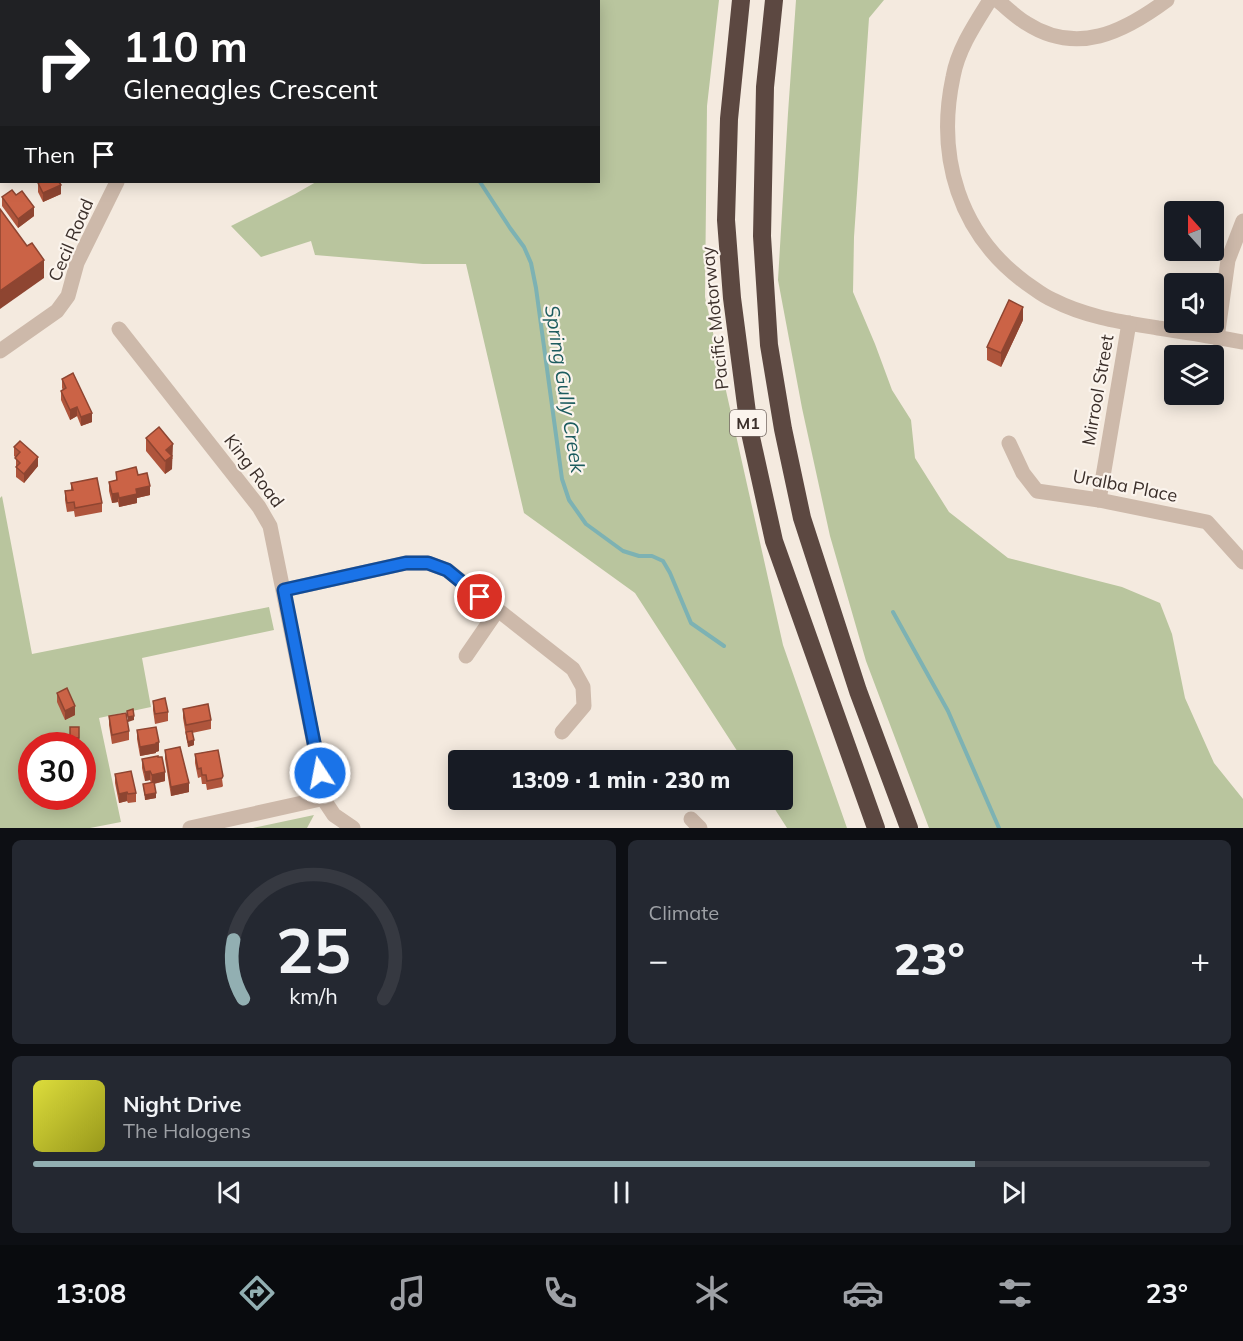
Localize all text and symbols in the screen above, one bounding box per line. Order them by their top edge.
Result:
text: 110 m [123,20,248,73]
icon: right [24,24,102,102]
text: Gleneagles Crescent [123,72,378,106]
icon: arrive [87,138,120,171]
text: Then [24,141,75,169]
street label: Cecil Road [43,195,98,285]
north arrow [1164,201,1224,261]
map controls [1164,201,1224,405]
street label: Pacific Motorway [695,245,733,391]
button: sound [1164,273,1224,333]
water label: Spring Gully Creek [540,303,591,475]
street label: Mirrool Street [1076,333,1119,447]
button: layers [1164,345,1224,405]
road number: M1 [730,410,766,436]
street label: King Road [219,429,289,512]
street label: Uralba Place [1071,464,1179,507]
pin [454,571,505,622]
icon: arrive [463,580,496,613]
speed limit sign: 30 [18,732,96,810]
position arrow [288,741,352,805]
text: 13:09 · 1 min · 230 m [511,766,730,794]
text: Climate [649,900,719,925]
text: 25 [276,910,351,989]
text: 23° [894,930,965,986]
text: − [649,939,668,980]
text: + [1190,939,1210,980]
text: km/h [289,982,338,1009]
text: Night Drive [123,1090,242,1118]
text: The Halogens [123,1118,251,1143]
icon: previous [213,1176,246,1209]
icon: pause [605,1176,638,1209]
icon: next [997,1176,1030,1209]
icon: directions [236,1272,278,1314]
icon: music [387,1272,429,1314]
icon: phone [539,1272,581,1314]
icon: climate [691,1272,733,1314]
icon: car [842,1272,884,1314]
icon: filters [994,1272,1036,1314]
text: 13:08 [55,1276,126,1310]
text: 23° [1145,1276,1188,1310]

